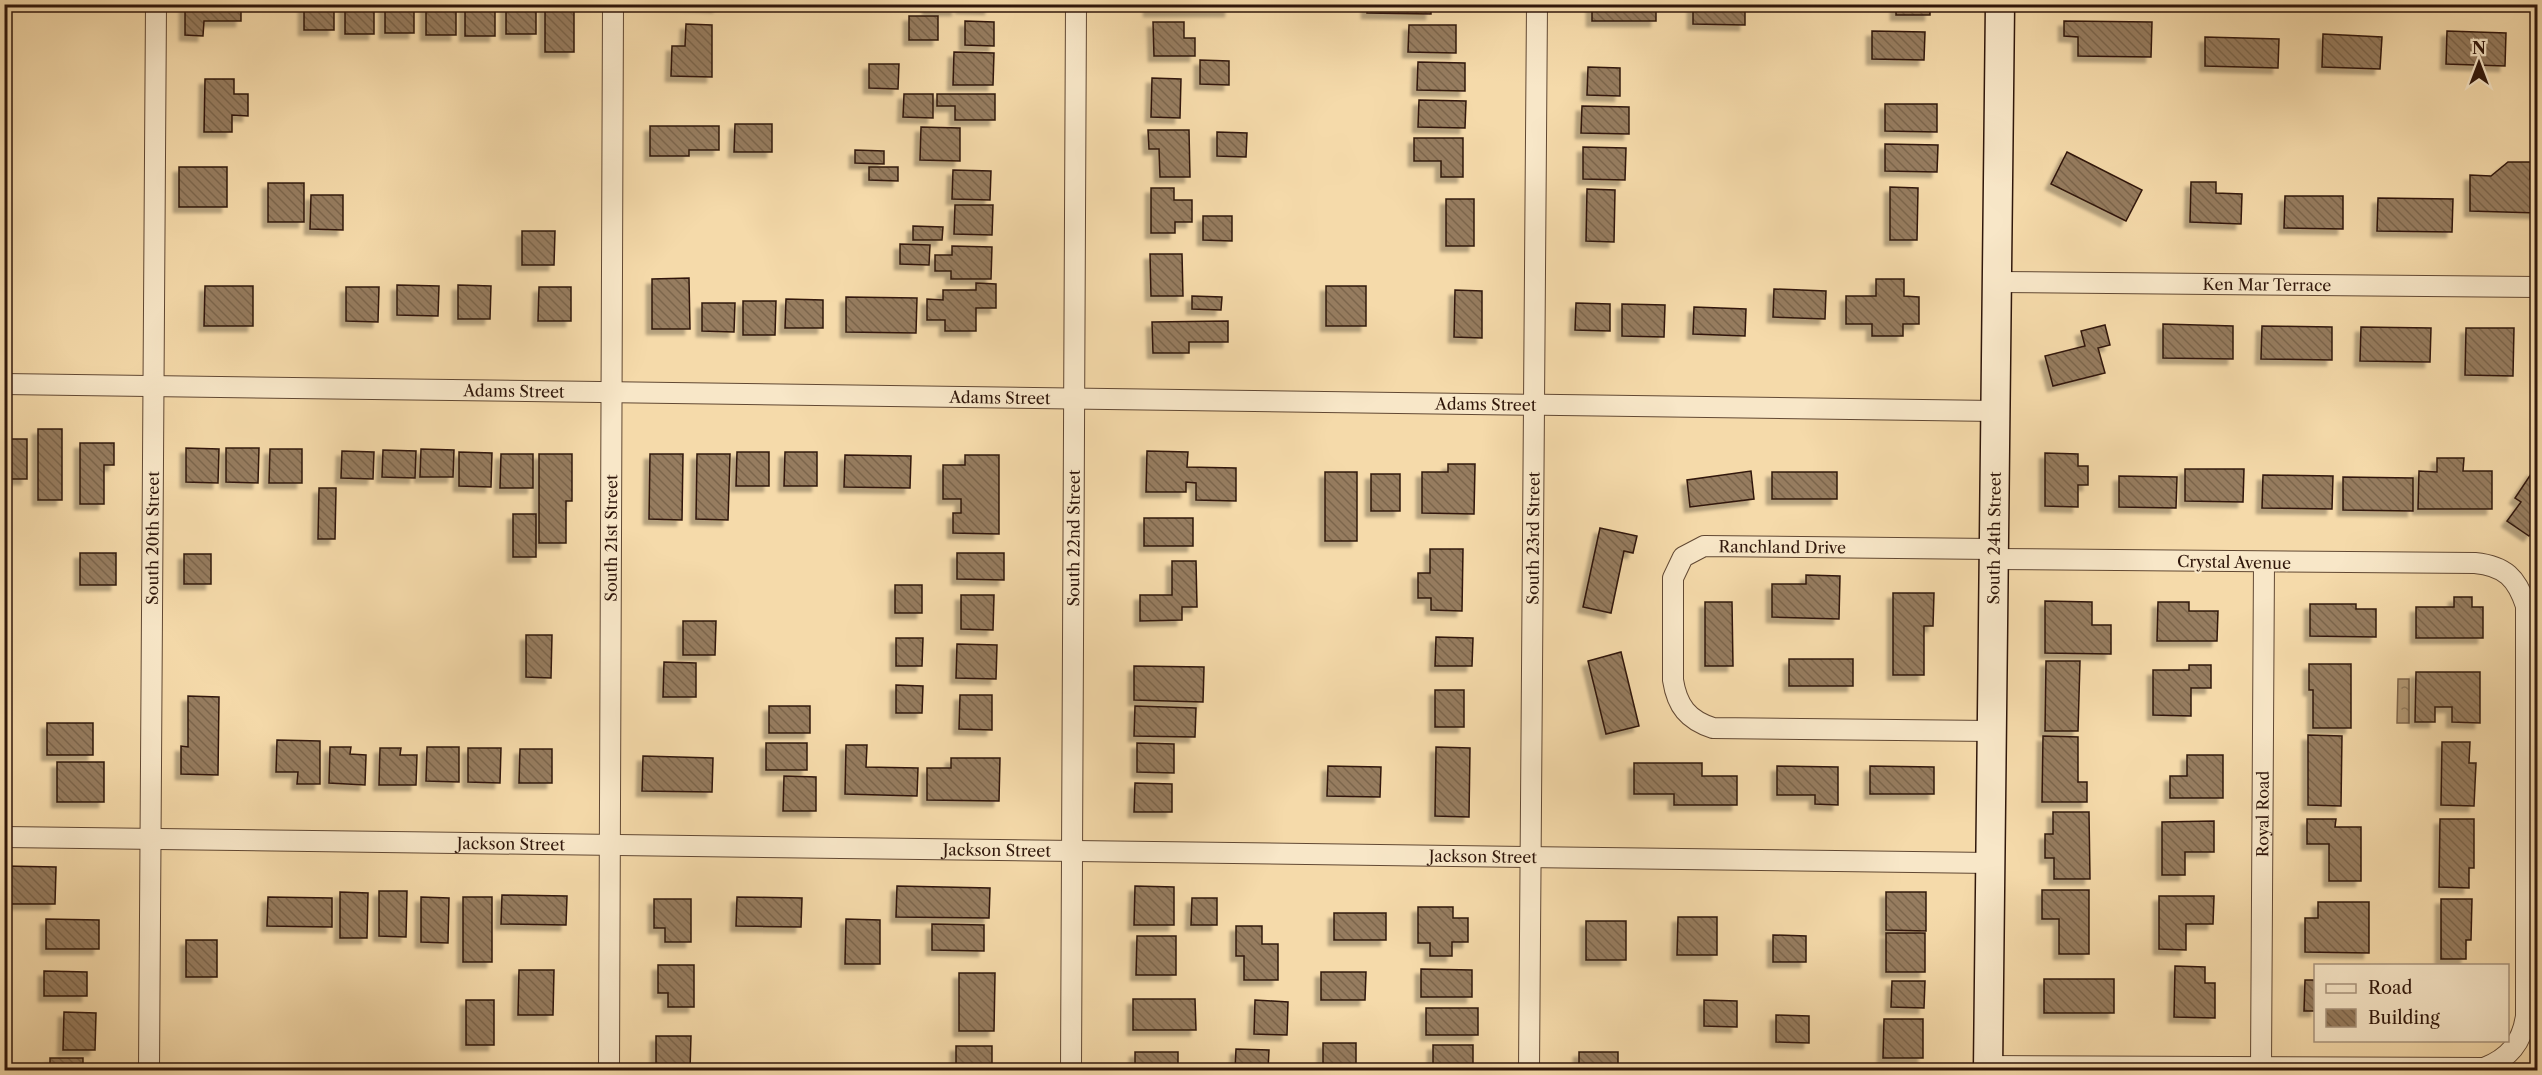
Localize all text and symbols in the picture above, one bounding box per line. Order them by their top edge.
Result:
north arrow [2449,33,2509,93]
text: N [2472,38,2486,58]
street label: Ken Mar Terrace [2203,274,2332,295]
street label: Adams Street [462,380,565,402]
street label: Adams Street [948,387,1051,408]
street label: Adams Street [1434,393,1537,415]
street label: South 22nd Street [1063,469,1084,607]
street label: South 20th Street [142,471,163,605]
street label: South 23rd Street [1522,471,1543,605]
street label: South 24th Street [1983,471,2005,605]
street label: South 21st Street [601,474,621,602]
street label: Ranchland Drive [1719,536,1846,557]
street label: Crystal Avenue [2177,551,2291,573]
street label: Royal Road [2252,770,2273,857]
street label: Jackson Street [454,833,565,854]
street label: Jackson Street [940,839,1051,861]
street label: Jackson Street [1426,846,1537,867]
legend [2314,964,2509,1042]
text: Road [2368,977,2413,999]
text: Building [2368,1007,2440,1029]

